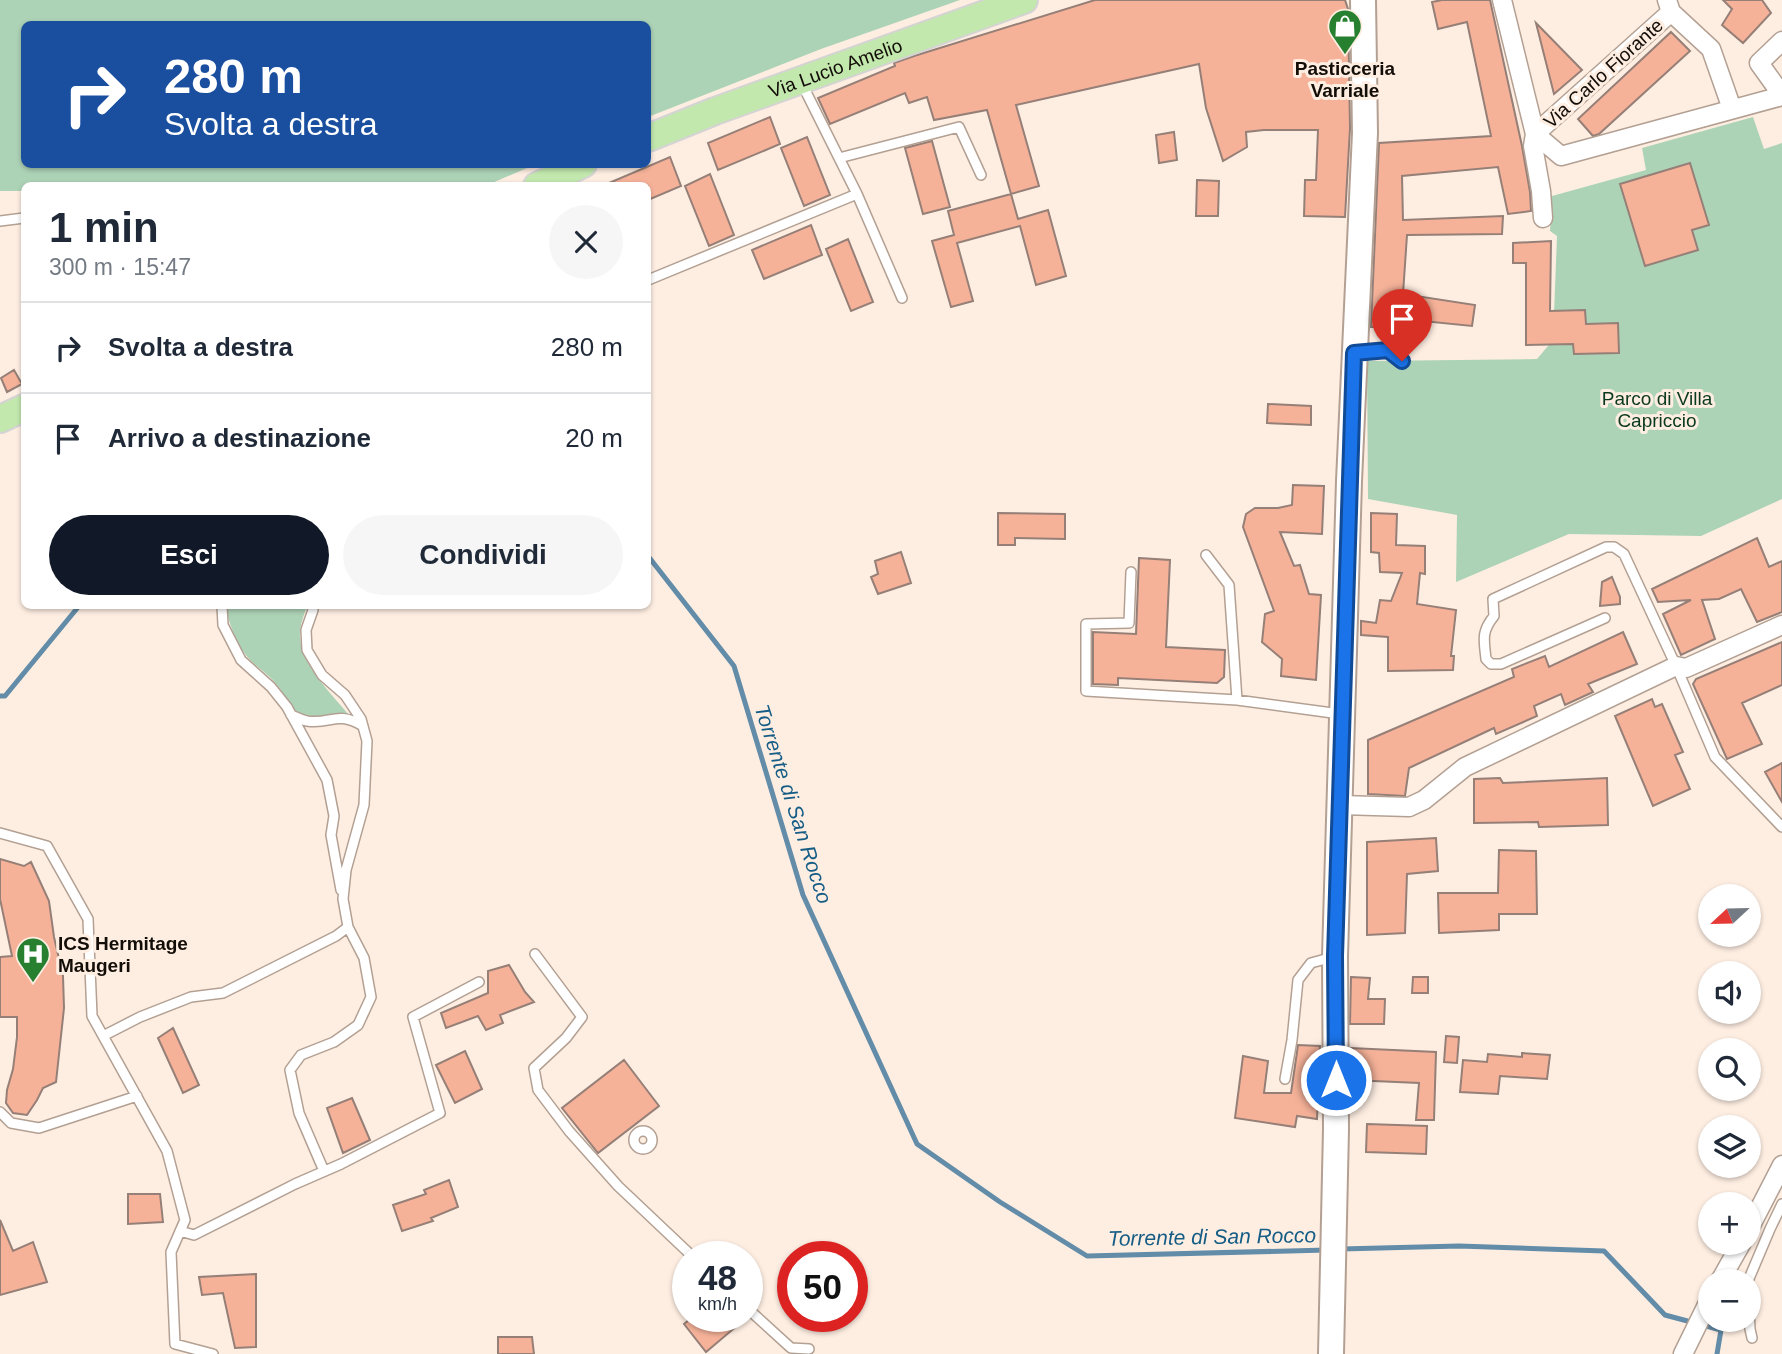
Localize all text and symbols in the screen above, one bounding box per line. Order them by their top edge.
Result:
shop icon: Pasticceria Varriale [1326,7,1364,56]
street label: Via Carlo Fiorante [1540,14,1667,132]
street label: Via Lucio Amelio [766,35,905,102]
icon: right [49,49,140,140]
text: 280 m [164,49,303,103]
place label: Pasticceria Varriale [1295,58,1396,101]
text: Svolta a destra [164,106,377,142]
text: 1 min [49,204,159,251]
button: close [549,205,623,279]
text: 300 m · 15:47 [49,254,191,280]
pin [1372,289,1432,361]
icon: arrive [1383,300,1421,338]
icon: right [49,329,87,367]
text: Svolta a destra [108,332,293,362]
text: 280 m [551,332,623,362]
park label: Parco di Villa Capriccio [1602,388,1713,431]
icon: arrive [49,420,87,458]
text: Arrivo a destinazione [108,423,371,453]
text: 20 m [565,423,623,453]
button: Esci [49,515,329,595]
button: Condividi [343,515,623,595]
water label: Torrente di San Rocco [750,701,837,907]
north arrow [1698,884,1760,947]
map controls [1698,884,1761,1332]
place label: ICS Hermitage Maugeri [58,933,188,976]
hospital icon: ICS Hermitage Maugeri [14,935,52,984]
button: sound [1698,961,1761,1024]
button: search [1698,1038,1761,1101]
position arrow [1299,1043,1373,1117]
button: layers [1698,1115,1761,1178]
button: + [1698,1192,1761,1255]
water label: Torrente di San Rocco [1108,1223,1317,1250]
speed limit sign: 50 [777,1241,868,1332]
text: 48 [698,1258,737,1297]
button: − [1698,1269,1761,1332]
text: km/h [698,1294,737,1314]

